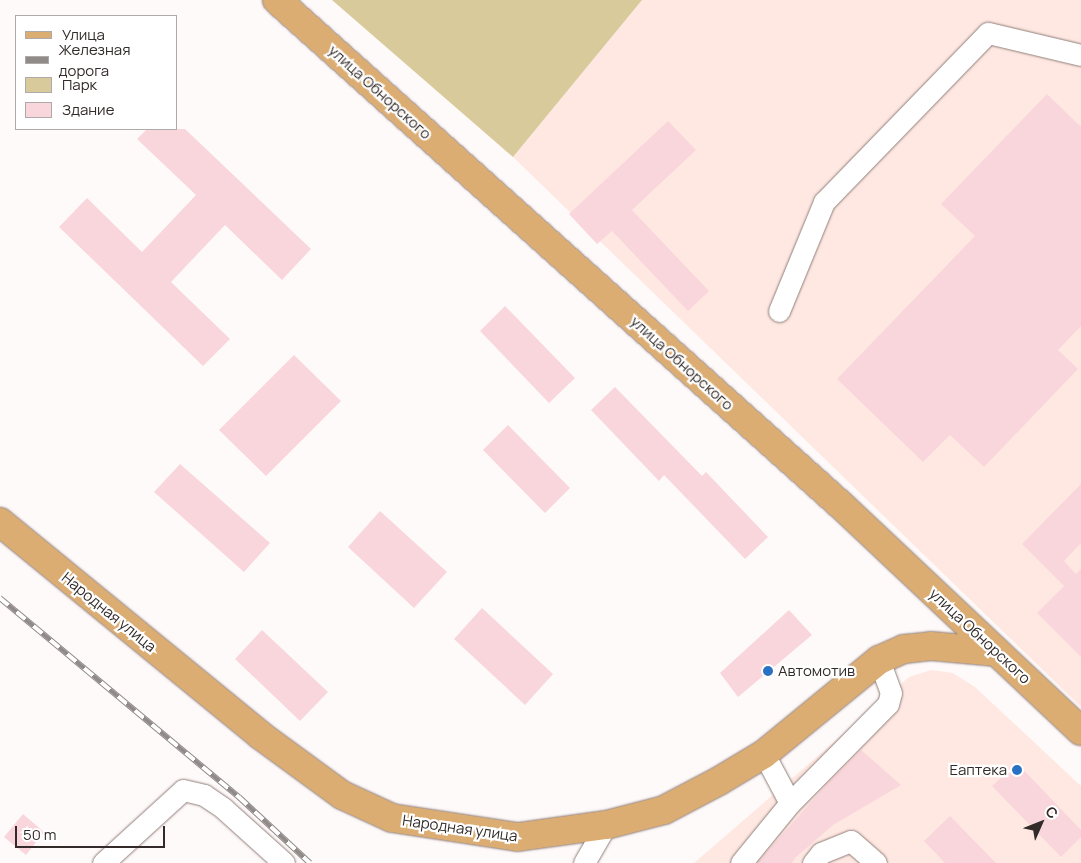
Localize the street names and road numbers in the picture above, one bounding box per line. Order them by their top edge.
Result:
street label: улица Обнорского [325,41,435,143]
street label: улица Обнорского [627,312,737,414]
street label: Народная улица [58,568,160,656]
street label: улица Обнорского [926,584,1034,688]
street label: Народная улица [401,811,519,845]

